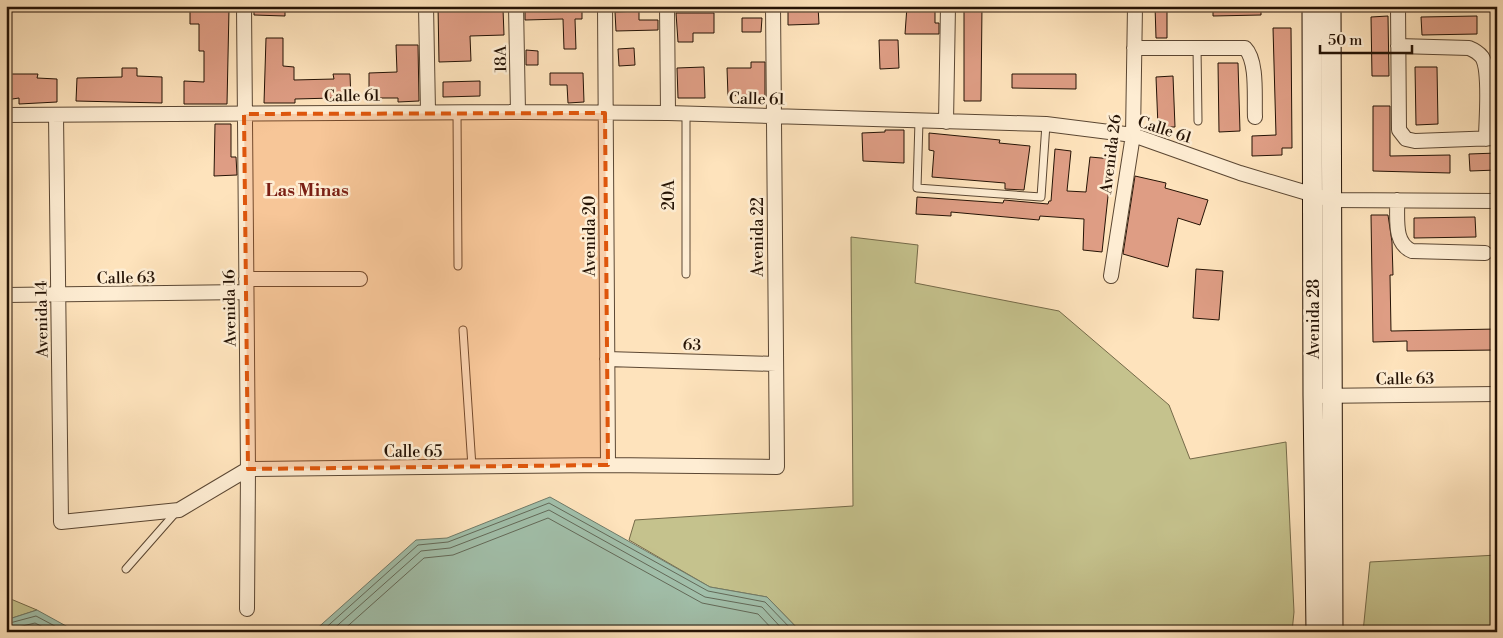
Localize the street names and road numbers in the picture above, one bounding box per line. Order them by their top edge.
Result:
street label: 18A [491,44,511,73]
street label: Calle 61 [324,86,380,106]
street label: Calle 61 [729,89,785,109]
street label: Calle 61 [1135,112,1195,148]
street label: Avenida 26 [1096,113,1126,196]
street label: 20A [659,179,679,210]
street label: Avenida 20 [580,195,600,278]
street label: Avenida 22 [748,197,768,278]
street label: Calle 63 [97,267,156,289]
street label: Avenida 16 [219,269,241,348]
street label: Avenida 28 [1304,279,1324,360]
street label: Avenida 14 [31,280,53,359]
street label: 63 [682,335,702,355]
street label: Calle 63 [1376,368,1435,390]
street label: Calle 65 [384,442,442,462]

